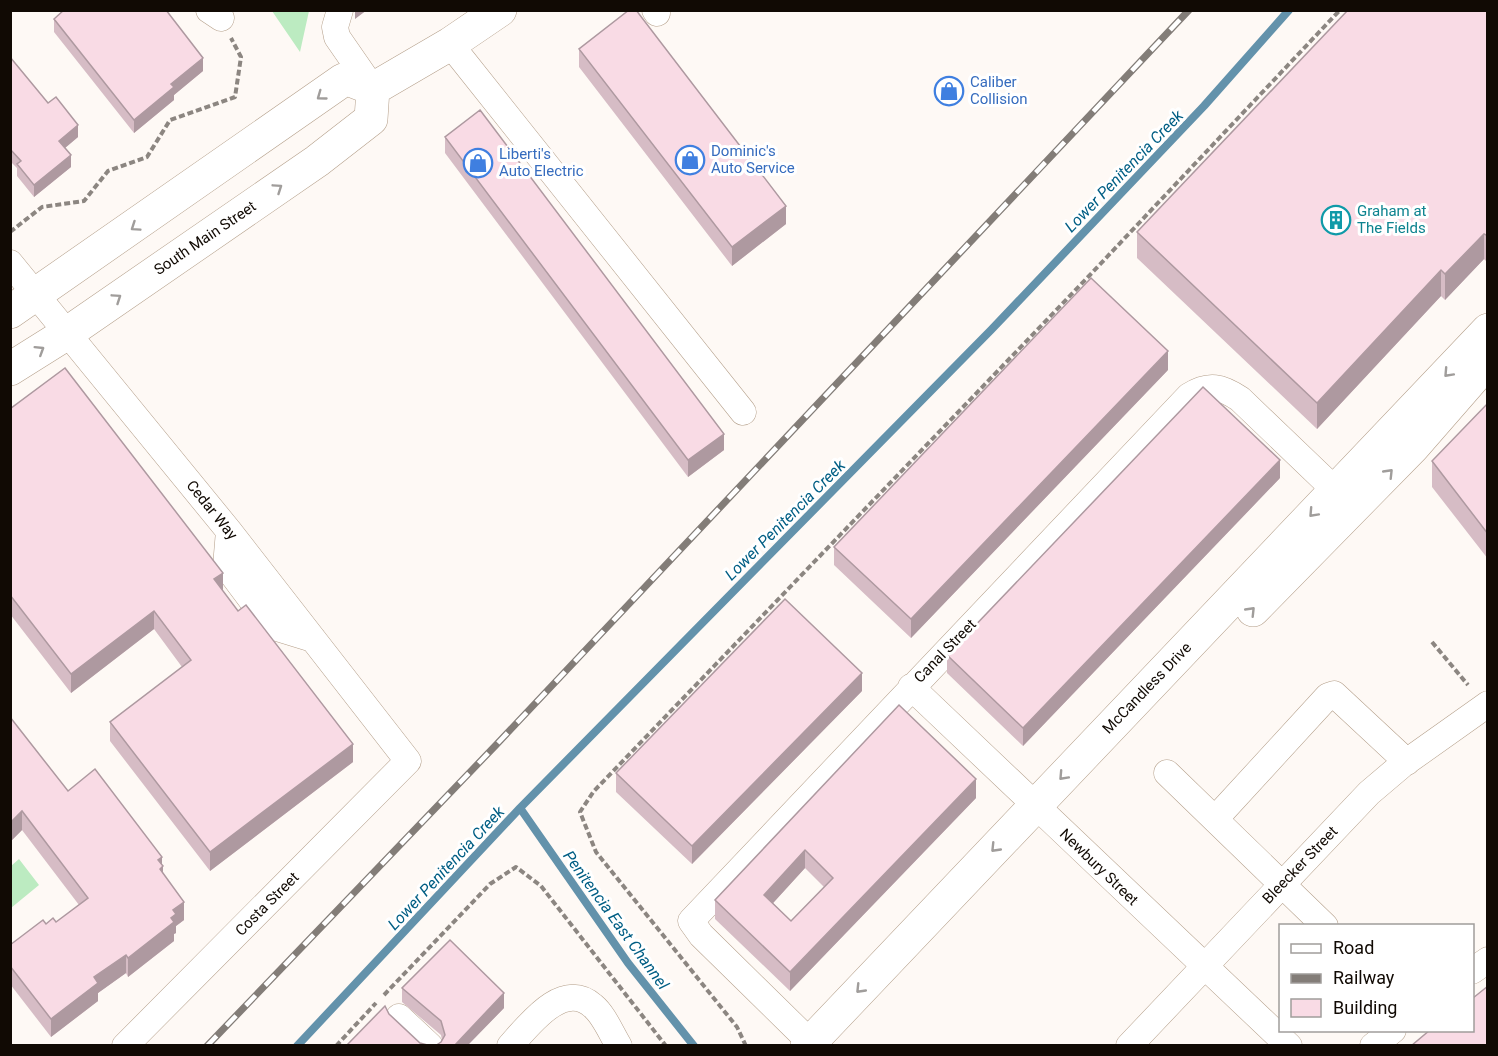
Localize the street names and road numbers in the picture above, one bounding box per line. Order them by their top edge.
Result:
street label: South Main Street [151,197,259,279]
street label: Cedar Way [183,477,241,543]
street label: Canal Street [910,615,980,686]
street label: McCandless Drive [1099,639,1195,737]
street label: Bleecker Street [1259,823,1341,907]
street label: Newbury Street [1056,825,1142,909]
street label: Costa Street [231,868,303,940]

